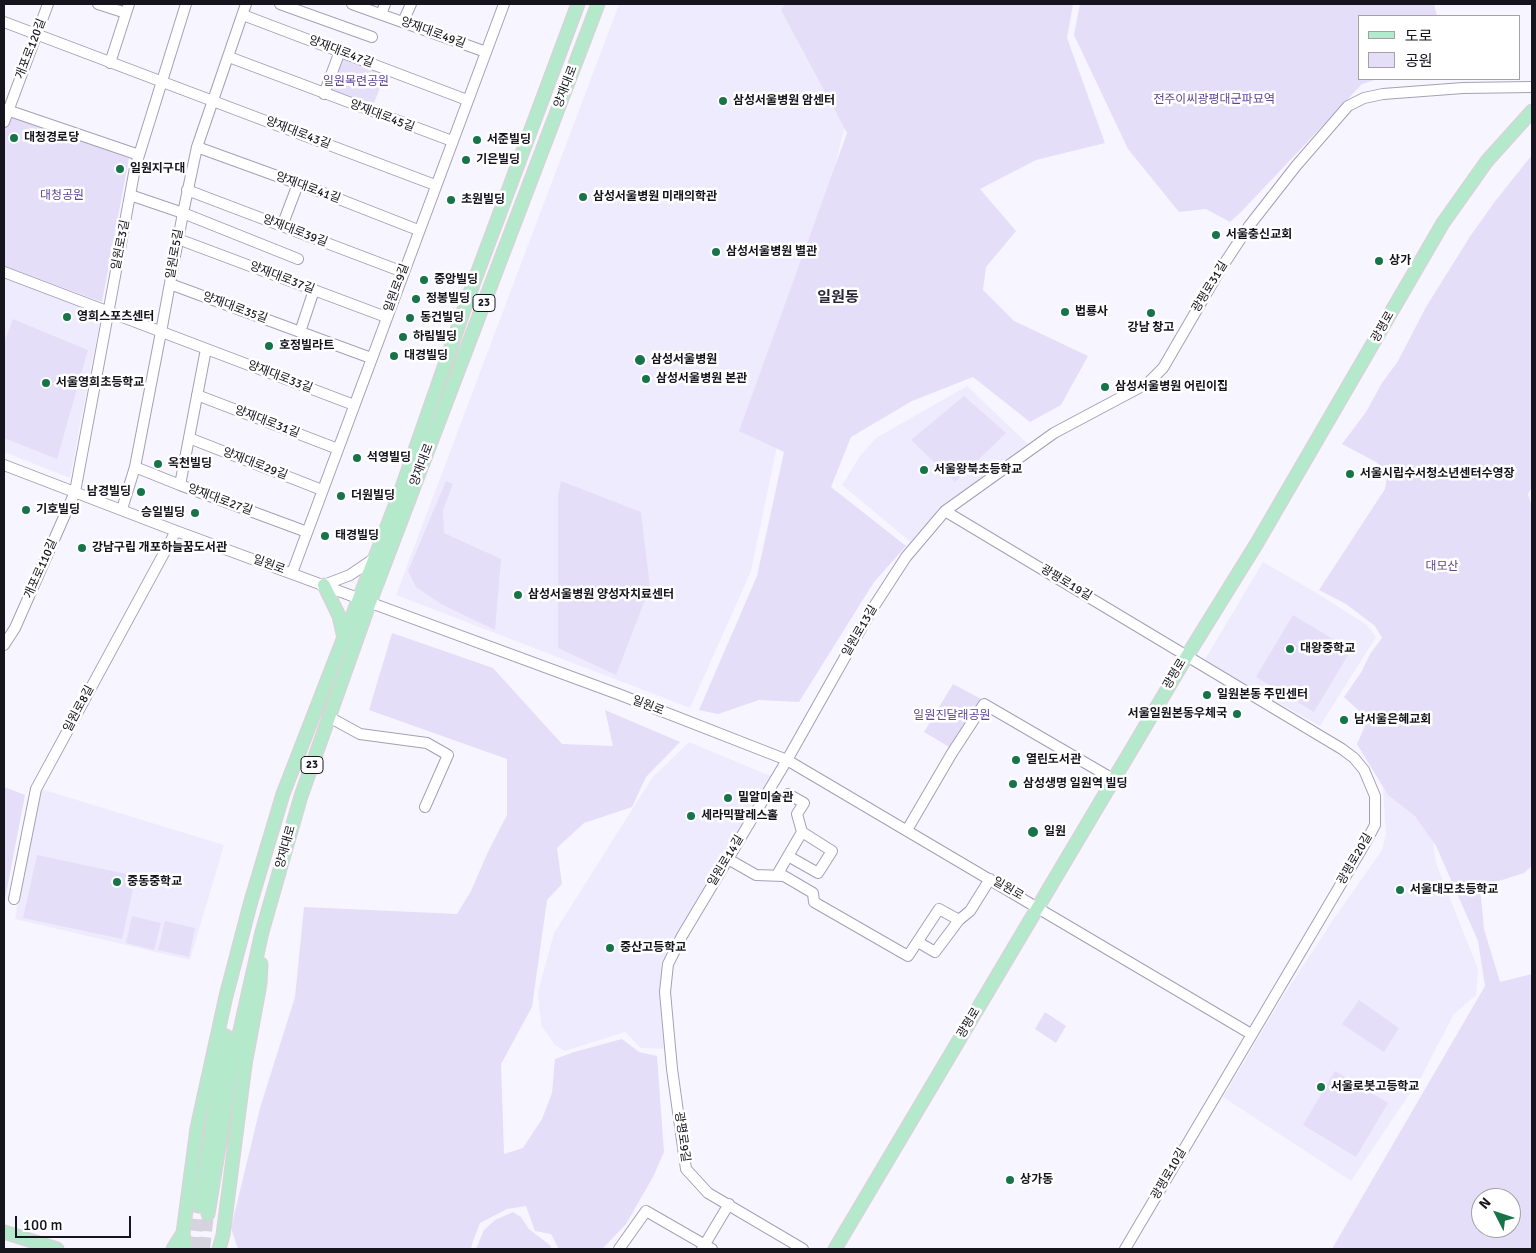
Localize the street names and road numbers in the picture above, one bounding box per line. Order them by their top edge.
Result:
street label: 양재대로49길 [399,15,467,51]
street label: 개포로120길 [13,17,49,81]
street label: 양재대로47길 [307,33,375,71]
street label: 양재대로 [551,64,581,110]
street label: 양재대로45길 [348,97,416,135]
street label: 양재대로43길 [264,114,332,152]
street label: 양재대로41길 [274,170,342,206]
street label: 양재대로39길 [261,212,329,250]
street label: 일원로3길 [109,219,133,271]
street label: 일원로5길 [164,228,186,280]
street label: 양재대로37길 [248,259,316,297]
street label: 광평로31길 [1189,259,1231,315]
street label: 일원로9길 [382,262,412,314]
street label: 양재대로35길 [201,290,269,326]
road number: 23 [473,294,495,312]
street label: 광평로 [1368,309,1398,345]
street label: 양재대로33길 [246,358,314,396]
street label: 양재대로31길 [233,403,301,441]
street label: 양재대로 [407,442,437,488]
street label: 양재대로29길 [221,445,289,483]
street label: 양재대로27길 [186,482,254,518]
street label: 개포로110길 [21,537,61,601]
street label: 일원로 [251,553,287,577]
street label: 광평로19길 [1038,562,1094,604]
street label: 일원로13길 [839,603,881,659]
street label: 광평로 [1160,656,1190,692]
street label: 일원로8길 [61,683,97,735]
street label: 일원로 [630,693,666,719]
road number: 23 [301,756,323,774]
street label: 양재대로 [273,824,299,870]
street label: 광평로20길 [1334,831,1376,887]
street label: 일원로14길 [705,833,747,889]
street label: 일원로 [990,874,1026,904]
street label: 광평로 [954,1005,984,1041]
street label: 광평로9길 [671,1111,693,1163]
street label: 광평로10길 [1148,1146,1190,1202]

